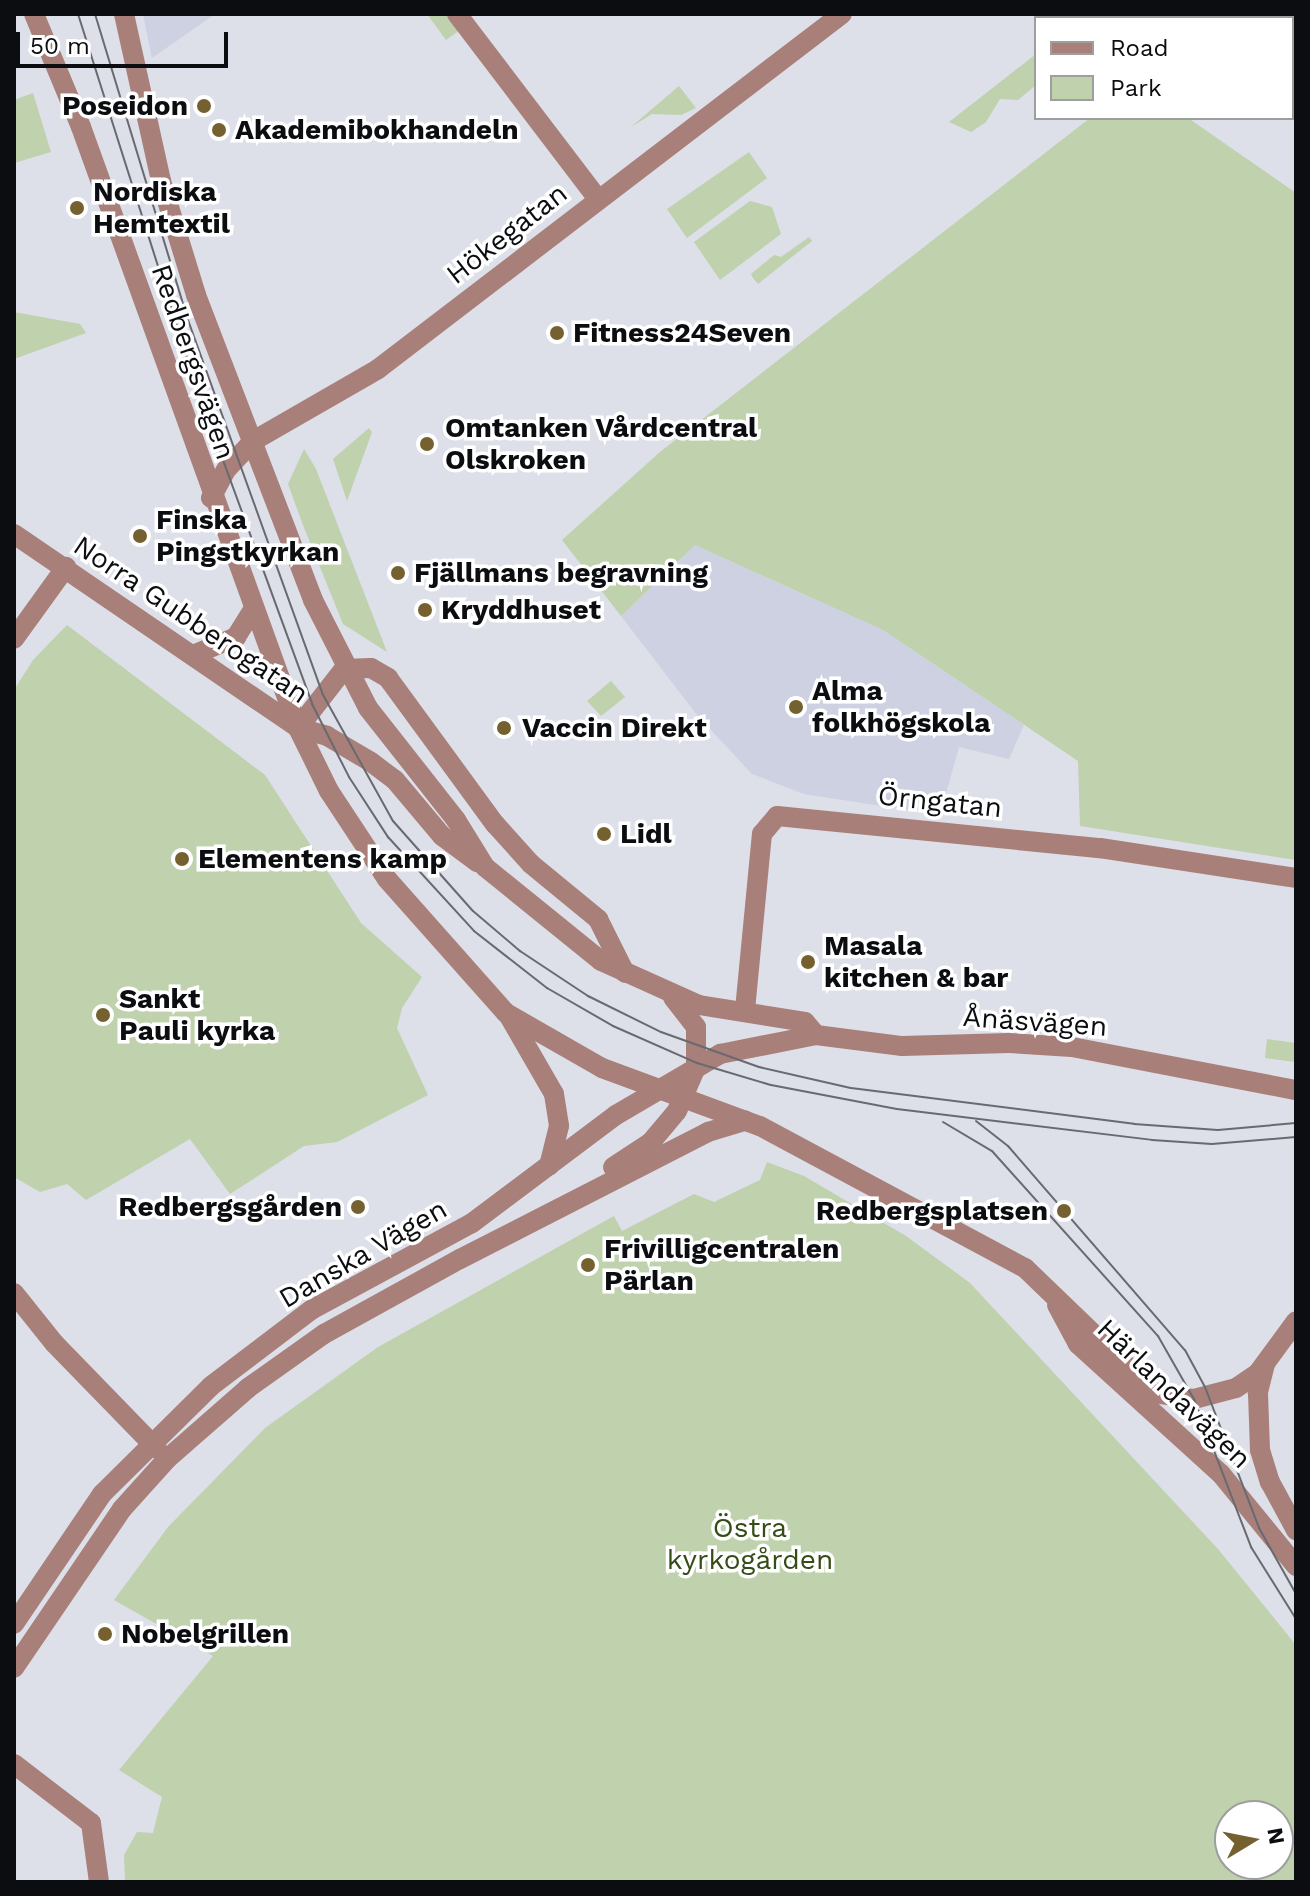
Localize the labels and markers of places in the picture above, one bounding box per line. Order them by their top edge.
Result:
place label: Poseidon [62,89,188,123]
marker: Poseidon [195,97,213,115]
place label: Akademibokhandeln [235,113,519,147]
marker: Akademibokhandeln [210,121,228,139]
place label: Nordiska Hemtextil [93,175,230,241]
marker: Nordiska Hemtextil [68,199,86,217]
place label: Fitness24Seven [573,316,791,350]
marker: Fitness24Seven [548,324,566,342]
place label: Omtanken Vårdcentral Olskroken [445,411,758,477]
marker: Omtanken Vårdcentral Olskroken [416,433,438,455]
place label: Finska Pingstkyrkan [156,503,339,569]
marker: Finska Pingstkyrkan [131,527,149,545]
place label: Fjällmans begravning [414,556,708,590]
marker: Fjällmans begravning [389,564,407,582]
place label: Kryddhuset [441,593,601,627]
marker: Kryddhuset [416,601,434,619]
place label: Alma folkhögskola [812,674,990,740]
marker: Alma folkhögskola [787,698,805,716]
place label: Vaccin Direkt [522,711,707,745]
marker: Vaccin Direkt [493,717,515,739]
place label: Lidl [620,817,672,851]
marker: Lidl [595,825,613,843]
place label: Elementens kamp [198,842,447,876]
marker: Elementens kamp [173,850,191,868]
place label: Masala kitchen & bar [824,929,1008,995]
marker: Masala kitchen & bar [799,953,817,971]
place label: Sankt Pauli kyrka [119,982,275,1048]
marker: Sankt Pauli kyrka [94,1006,112,1024]
place label: Redbergsgården [118,1190,342,1224]
place label: Redbergsplatsen [816,1194,1048,1228]
marker: Redbergsgården [349,1198,367,1216]
marker: Redbergsplatsen [1055,1202,1073,1220]
place label: Frivilligcentralen Pärlan [604,1232,839,1298]
marker: Frivilligcentralen Pärlan [579,1256,597,1274]
place label: Nobelgrillen [121,1617,289,1651]
marker: Nobelgrillen [96,1625,114,1643]

